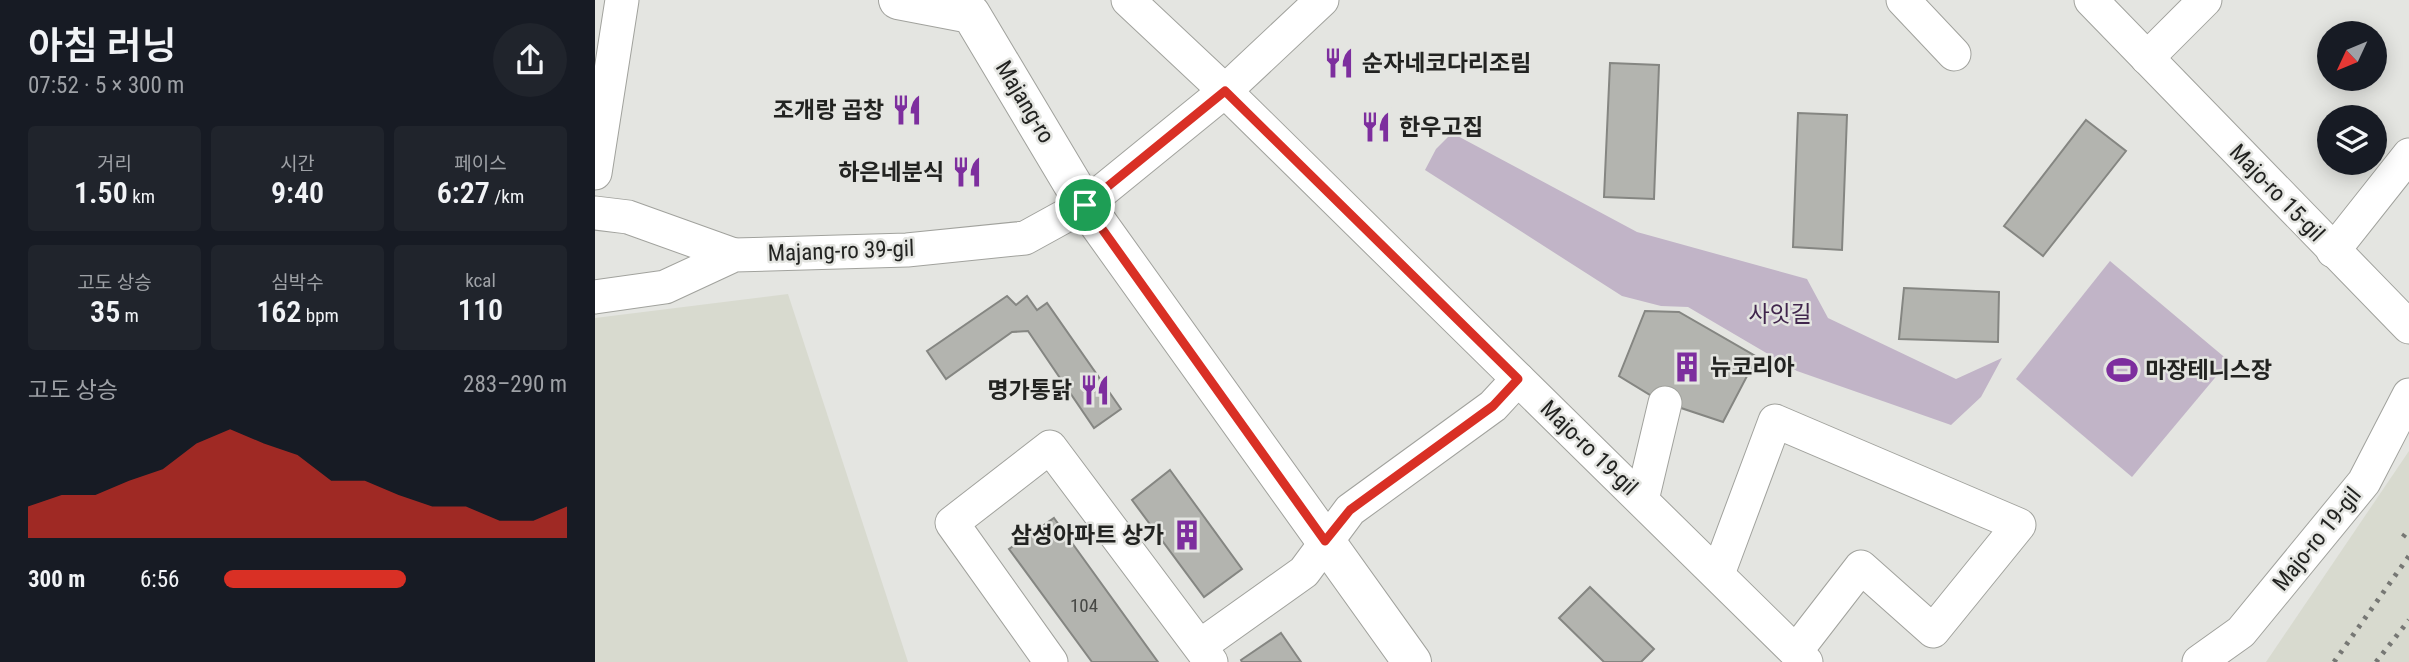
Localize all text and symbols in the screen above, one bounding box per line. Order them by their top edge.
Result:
north arrow [2317,21,2387,91]
map controls [2317,21,2387,175]
button: share [493,23,567,97]
text: 아침 러닝 [28,24,177,68]
restaurant icon: 순자네코다리조림 [1322,46,1356,80]
place label: 순자네코다리조림 [1362,50,1531,77]
street label: Majang-ro [990,56,1060,148]
text: 07:52 · 5 × 300 m [28,72,184,99]
restaurant icon: 조개랑 곱창 [890,93,924,127]
place label: 조개랑 곱창 [773,97,884,124]
button: layers [2317,105,2387,175]
restaurant icon: 한우고집 [1359,110,1393,144]
place label: 한우고집 [1399,114,1484,141]
street label: Majo-ro 15-gil [2224,139,2330,247]
text: 거리 [97,152,132,175]
text: 시간 [280,152,315,175]
text: 페이스 [454,152,507,175]
restaurant icon: 하은네분식 [950,155,984,189]
place label: 하은네분식 [838,159,944,186]
text: 1.50 [74,175,128,210]
text: 9:40 [271,175,324,210]
text: 6:27 [437,175,490,210]
pin [1055,175,1115,235]
text: km [128,185,155,208]
text: /km [490,185,524,208]
icon: arrive [1066,186,1104,224]
street label: Majang-ro 39-gil [767,235,915,267]
text: kcal [465,269,496,292]
text: 고도 상승 [77,271,152,294]
text: 심박수 [271,271,324,294]
text: 110 [458,292,503,327]
text: 35 [90,294,120,329]
text: 162 [256,294,301,329]
park label: 사잇길 [1748,301,1812,328]
text: m [120,304,139,327]
text: bpm [301,304,339,327]
building icon: 뉴코리아 [1670,350,1704,384]
sports icon: 마장테니스장 [2105,353,2139,387]
place label: 뉴코리아 [1710,354,1795,381]
place label: 마장테니스장 [2145,357,2272,384]
text: 283–290 m [463,371,567,398]
restaurant icon: 명가통닭 [1078,373,1112,407]
text: 고도 상승 [28,377,118,404]
place label: 명가통닭 [987,377,1072,404]
street label: Majo-ro 19-gil [1535,395,1643,501]
street label: Majo-ro 19-gil [2267,482,2367,596]
building icon: 삼성아파트 상가 [1170,518,1204,552]
place label: 삼성아파트 상가 [1011,522,1164,549]
text: 300 m [28,566,85,593]
text: 6:56 [140,566,179,593]
house number: 104 [1070,594,1098,617]

